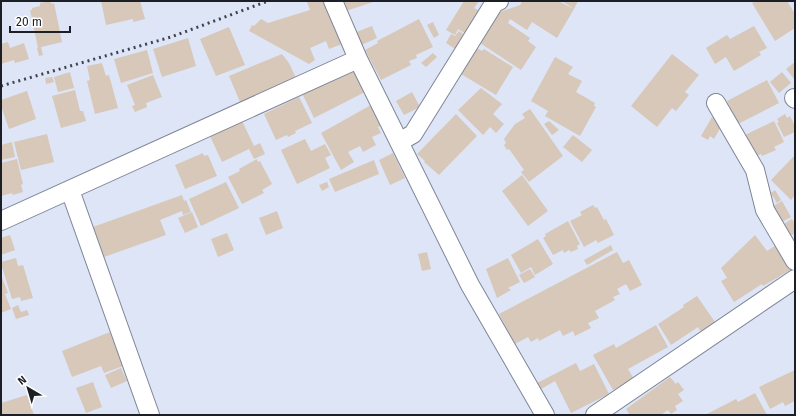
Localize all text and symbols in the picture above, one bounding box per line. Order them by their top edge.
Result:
scale bar [10,8,70,34]
text: 20 m [16,15,42,29]
north arrow [8,368,48,408]
text: N [15,373,29,388]

